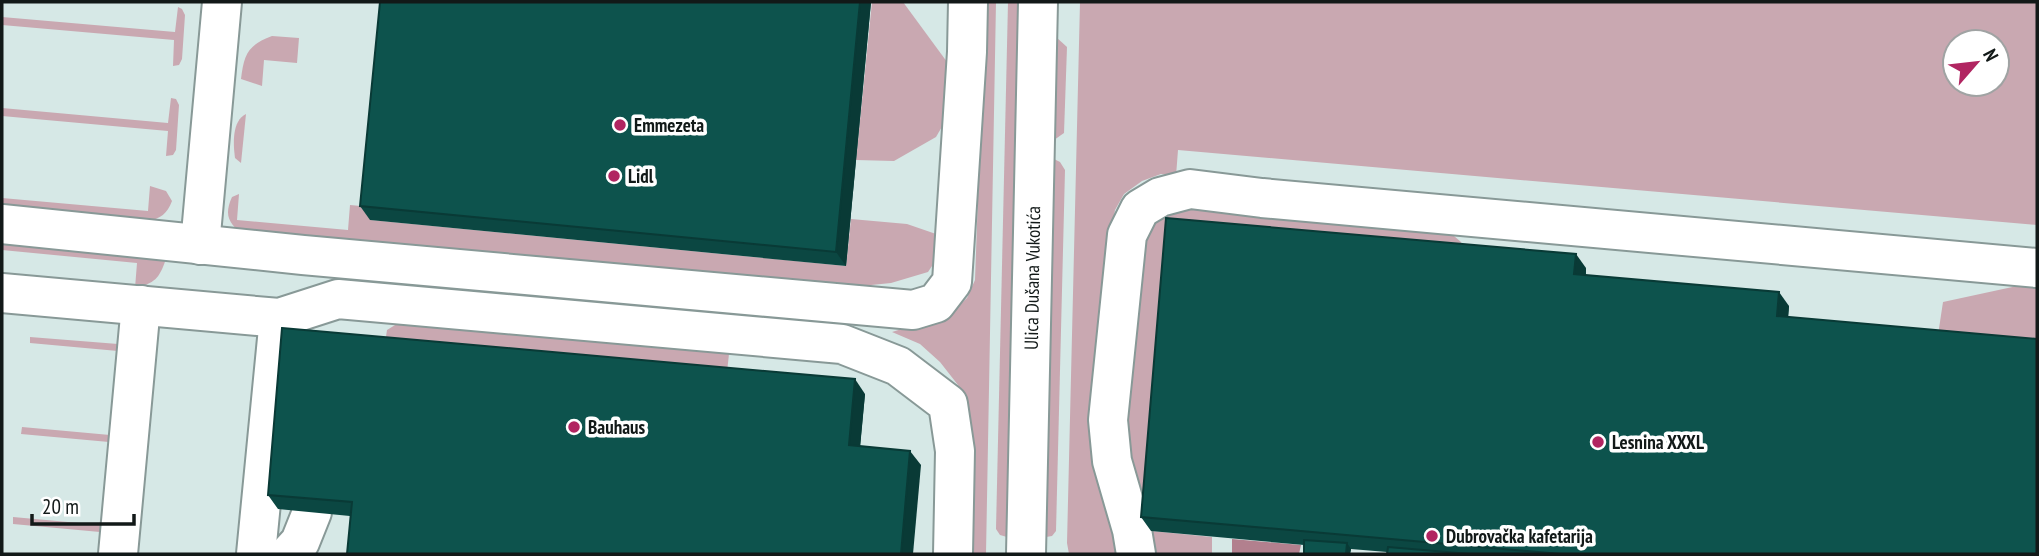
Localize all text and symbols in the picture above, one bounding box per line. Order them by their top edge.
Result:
north arrow [1941,28,2011,98]
text: N [1978,45,2004,65]
place label: Emmezeta [634,113,704,137]
marker: Emmezeta [612,117,628,133]
place label: Lidl [628,164,654,188]
marker: Lidl [606,168,622,184]
street label: Ulica Dušana Vukotića [1019,206,1045,350]
place label: Bauhaus [588,415,645,439]
marker: Bauhaus [566,419,582,435]
place label: Lesnina XXXL [1612,430,1704,454]
marker: Lesnina XXXL [1590,434,1606,450]
scale bar [32,482,133,526]
text: 20 m [42,493,79,520]
place label: Dubrovačka kafetarija [1446,524,1593,548]
marker: Dubrovačka kafetarija [1424,528,1440,544]

